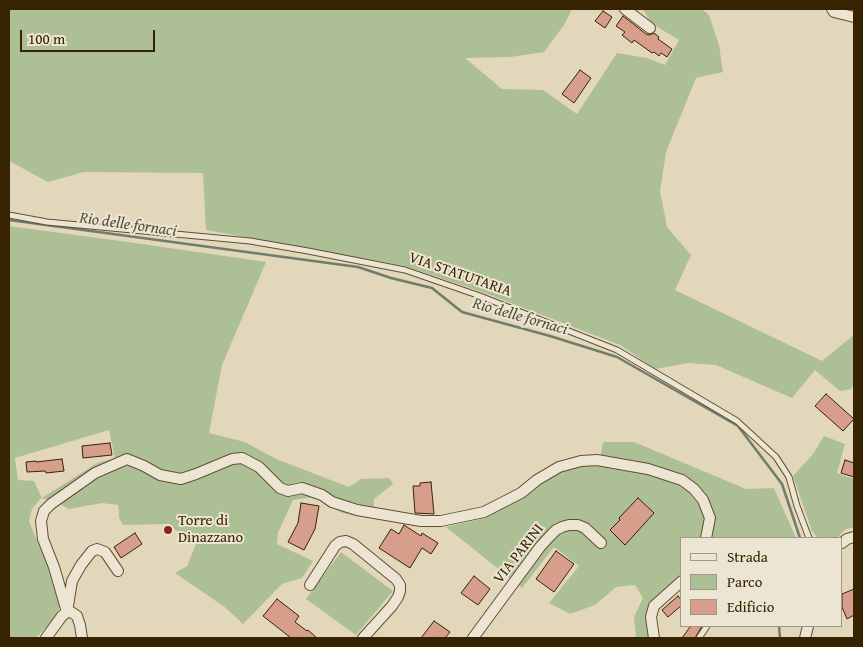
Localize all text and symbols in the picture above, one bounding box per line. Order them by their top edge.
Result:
scale bar [22,20,158,52]
text: 100 m [28,28,65,49]
water label: Rio delle fornaci [78,209,178,241]
street label: VIA STATUTARIA [406,249,514,301]
water label: Rio delle fornaci [470,294,570,340]
place label: Torre di Dinazzano [178,512,243,547]
street label: VIA PARINI [490,521,548,587]
marker: Torre di Dinazzano [162,524,174,536]
legend [680,537,843,627]
text: Strada [727,546,768,567]
text: Parco [727,571,762,592]
text: Edificio [727,596,774,617]

